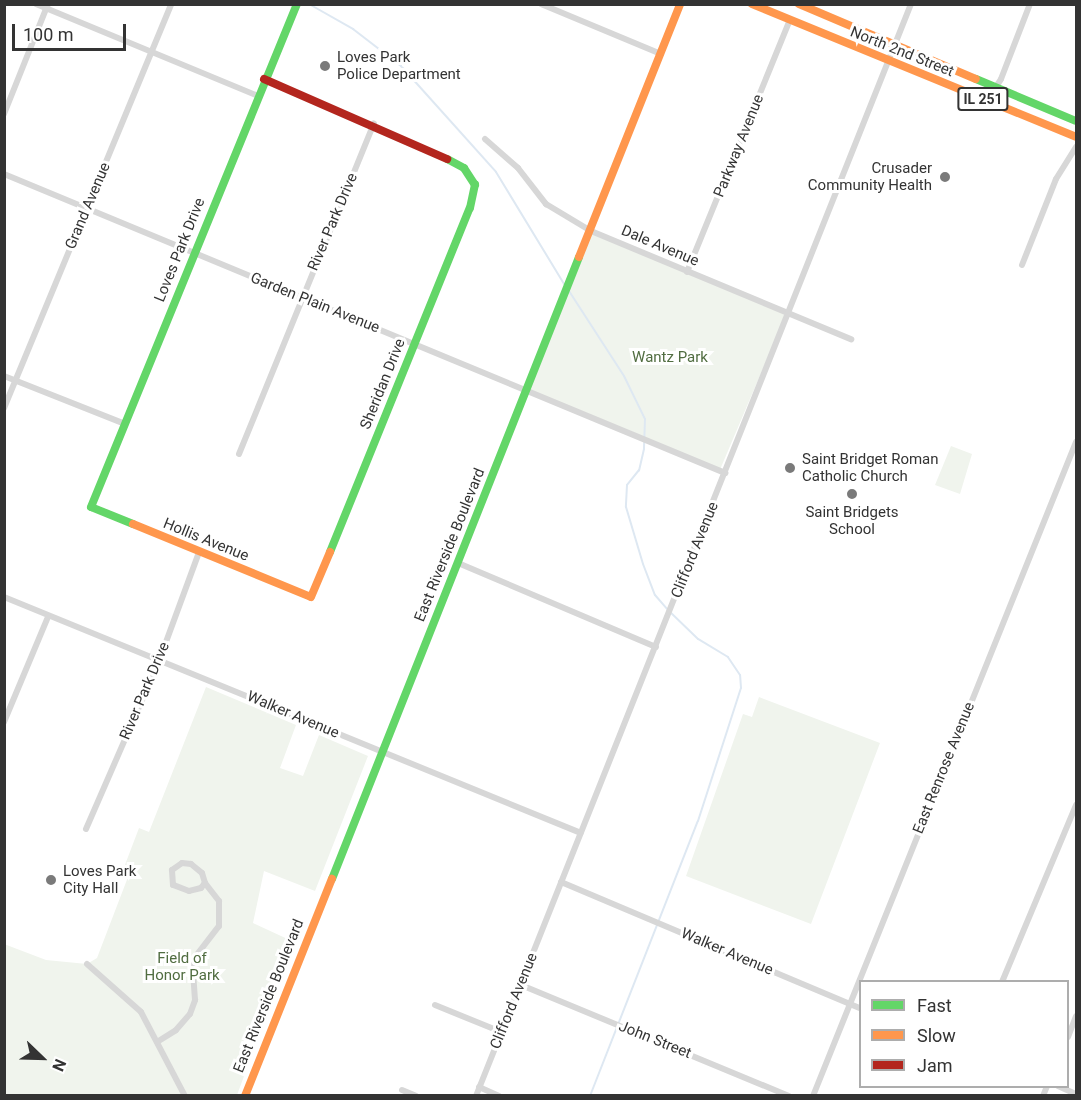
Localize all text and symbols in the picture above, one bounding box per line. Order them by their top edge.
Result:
scale bar [15,12,129,50]
street label: North 2nd Street [848,23,956,81]
text: 100 m [23,24,74,45]
place label: Loves Park Police Department [337,48,461,83]
marker: Loves Park Police Department [318,59,332,73]
road number: IL 251 [956,88,1010,110]
street label: Parkway Avenue [710,92,768,200]
place label: Crusader Community Health [808,159,932,194]
street label: Grand Avenue [62,160,114,252]
marker: Crusader Community Health [936,168,954,186]
street label: River Park Drive [304,170,362,274]
street label: Loves Park Drive [151,195,209,305]
street label: Dale Avenue [619,222,701,270]
street label: Garden Plain Avenue [248,269,382,337]
street label: Sheridan Drive [357,336,409,432]
park label: Wantz Park [632,349,708,367]
place label: Saint Bridget Roman Catholic Church [802,450,939,485]
marker: Saint Bridget Roman Catholic Church [783,461,797,475]
street label: East Riverside Boulevard [411,466,489,624]
marker: Saint Bridgets School [845,487,859,501]
street label: Clifford Avenue [668,499,722,601]
place label: Saint Bridgets School [805,503,899,538]
street label: Hollis Avenue [161,515,251,565]
street label: River Park Drive [116,639,174,743]
street label: Walker Avenue [244,688,342,742]
street label: East Renrose Avenue [909,699,979,837]
place label: Loves Park City Hall [63,862,136,897]
marker: Loves Park City Hall [44,873,58,887]
street label: East Riverside Boulevard [230,917,308,1075]
street label: Walker Avenue [678,925,776,979]
park label: Field of Honor Park [144,949,220,984]
street label: Clifford Avenue [487,950,541,1052]
legend [859,980,1069,1088]
text: Fast [917,995,952,1016]
street label: John Street [616,1017,694,1063]
text: Slow [917,1025,956,1046]
north arrow [12,1028,72,1088]
text: Jam [917,1055,953,1076]
text: N [48,1056,70,1074]

